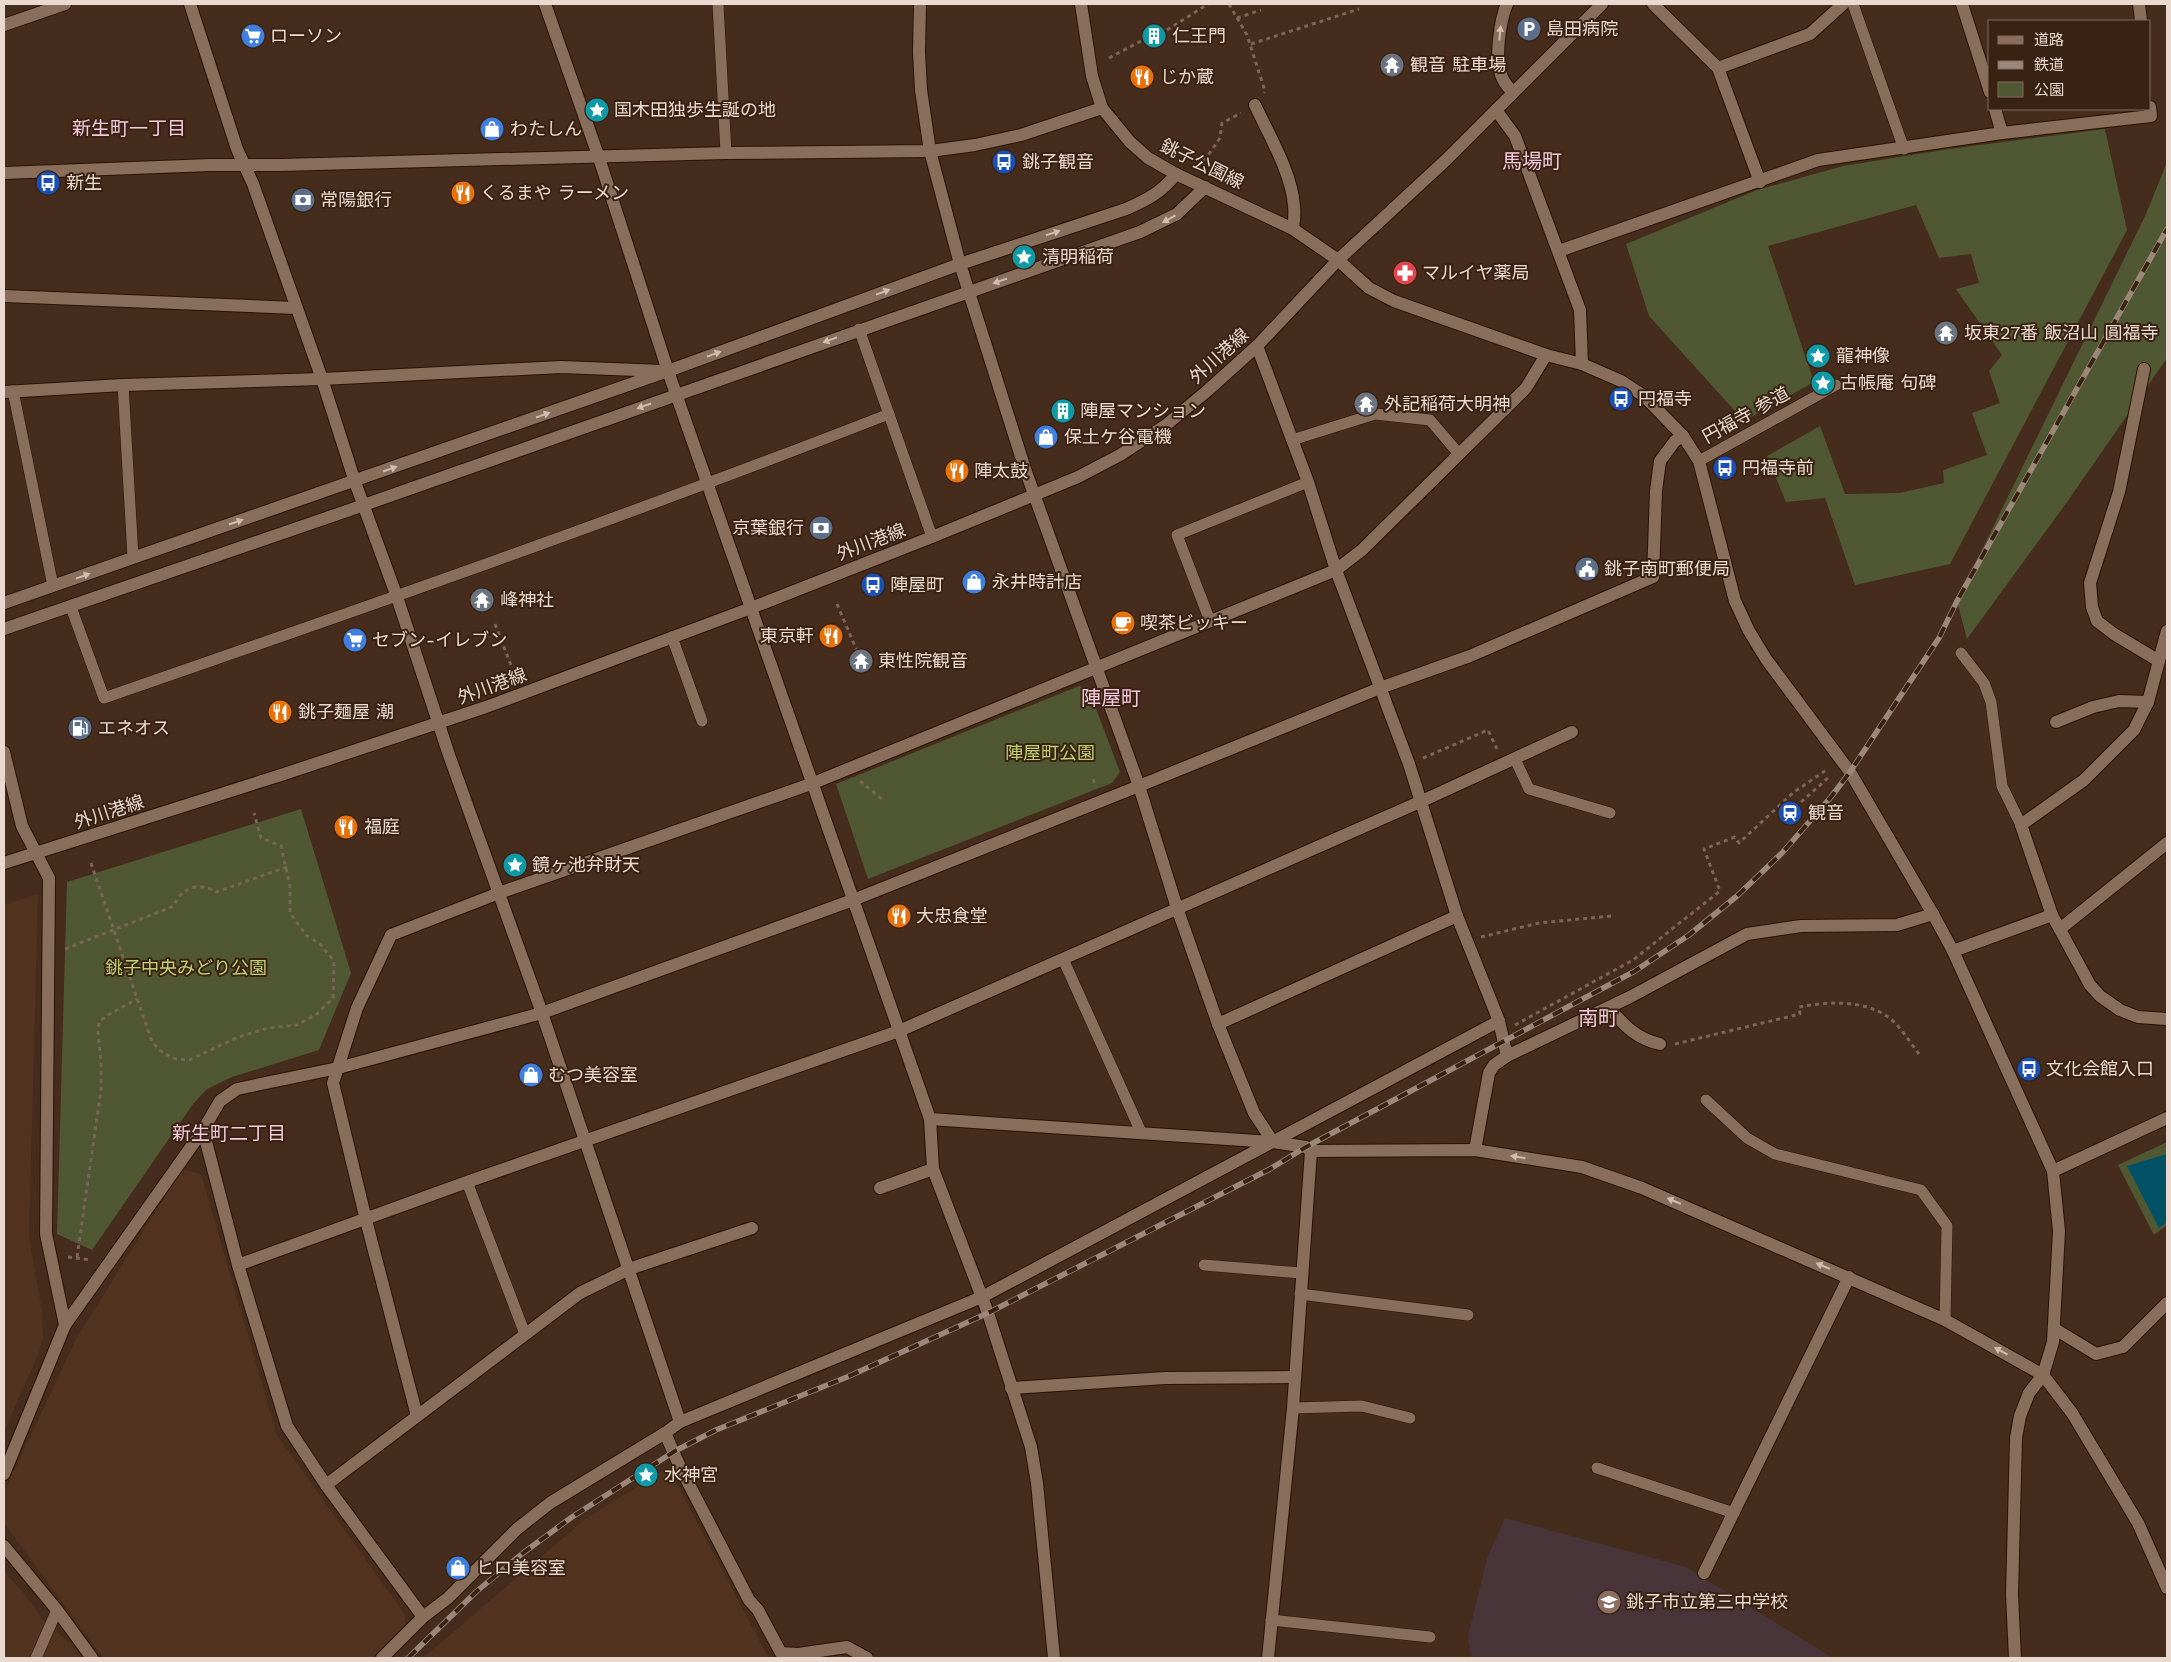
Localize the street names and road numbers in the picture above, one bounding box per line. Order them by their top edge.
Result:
street label: 銚子公園線 [1157,134,1247,193]
street label: 外川港線 [1185,324,1252,388]
street label: 円福寺 参道 [1699,382,1793,447]
street label: 外川港線 [833,519,908,564]
street label: 外川港線 [454,663,529,708]
street label: 外川港線 [71,790,146,833]

